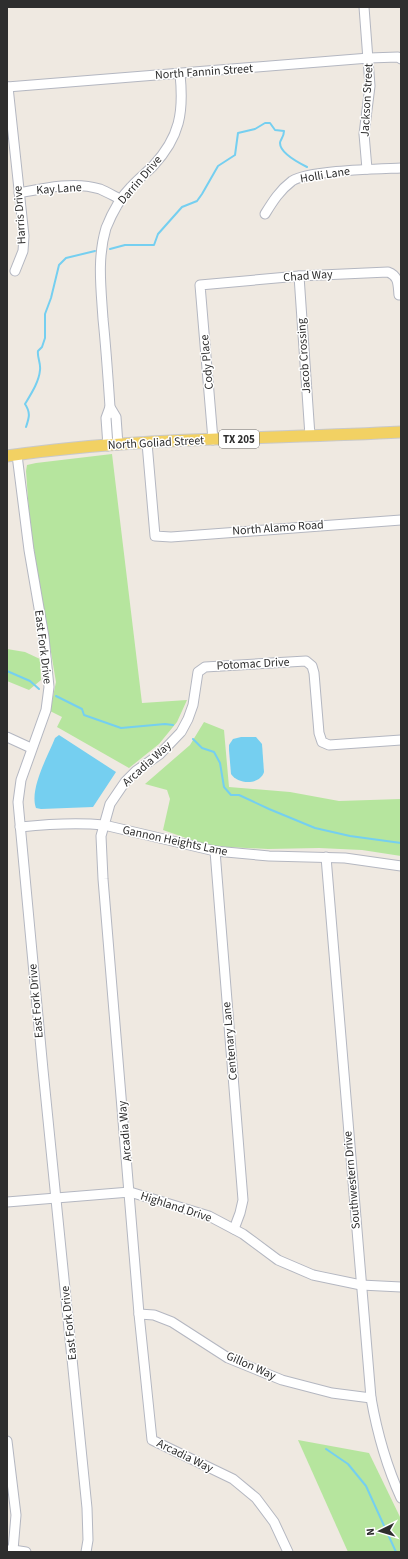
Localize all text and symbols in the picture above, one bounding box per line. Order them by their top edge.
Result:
street label: North Fannin Street [154,60,254,84]
street label: Jackson Street [357,63,377,137]
street label: Darrin Drive [114,152,166,208]
street label: Holli Lane [299,163,351,187]
street label: Kay Lane [36,179,82,199]
street label: Harris Drive [9,185,31,245]
street label: Chad Way [283,266,334,286]
street label: Jacob Crossing [293,318,315,394]
street label: Cody Place [196,334,218,390]
road number: TX 205 [219,430,259,448]
street label: North Goliad Street [107,432,205,454]
street label: North Alamo Road [232,516,324,540]
street label: East Fork Drive [30,609,56,685]
street label: Potomac Drive [216,654,290,674]
street label: Arcadia Way [119,737,176,791]
street label: Gannon Heights Lane [121,822,229,860]
street label: East Fork Drive [24,963,48,1039]
street label: Centenary Lane [218,1001,242,1081]
street label: Arcadia Way [114,1100,136,1162]
street label: Southwestern Drive [339,1130,365,1230]
street label: Highland Drive [138,1187,214,1227]
street label: East Fork Drive [57,1285,81,1361]
street label: Gillon Way [223,1347,279,1385]
street label: Arcadia Way [154,1435,216,1477]
north arrow [360,1511,400,1551]
text: N [363,1528,378,1536]

